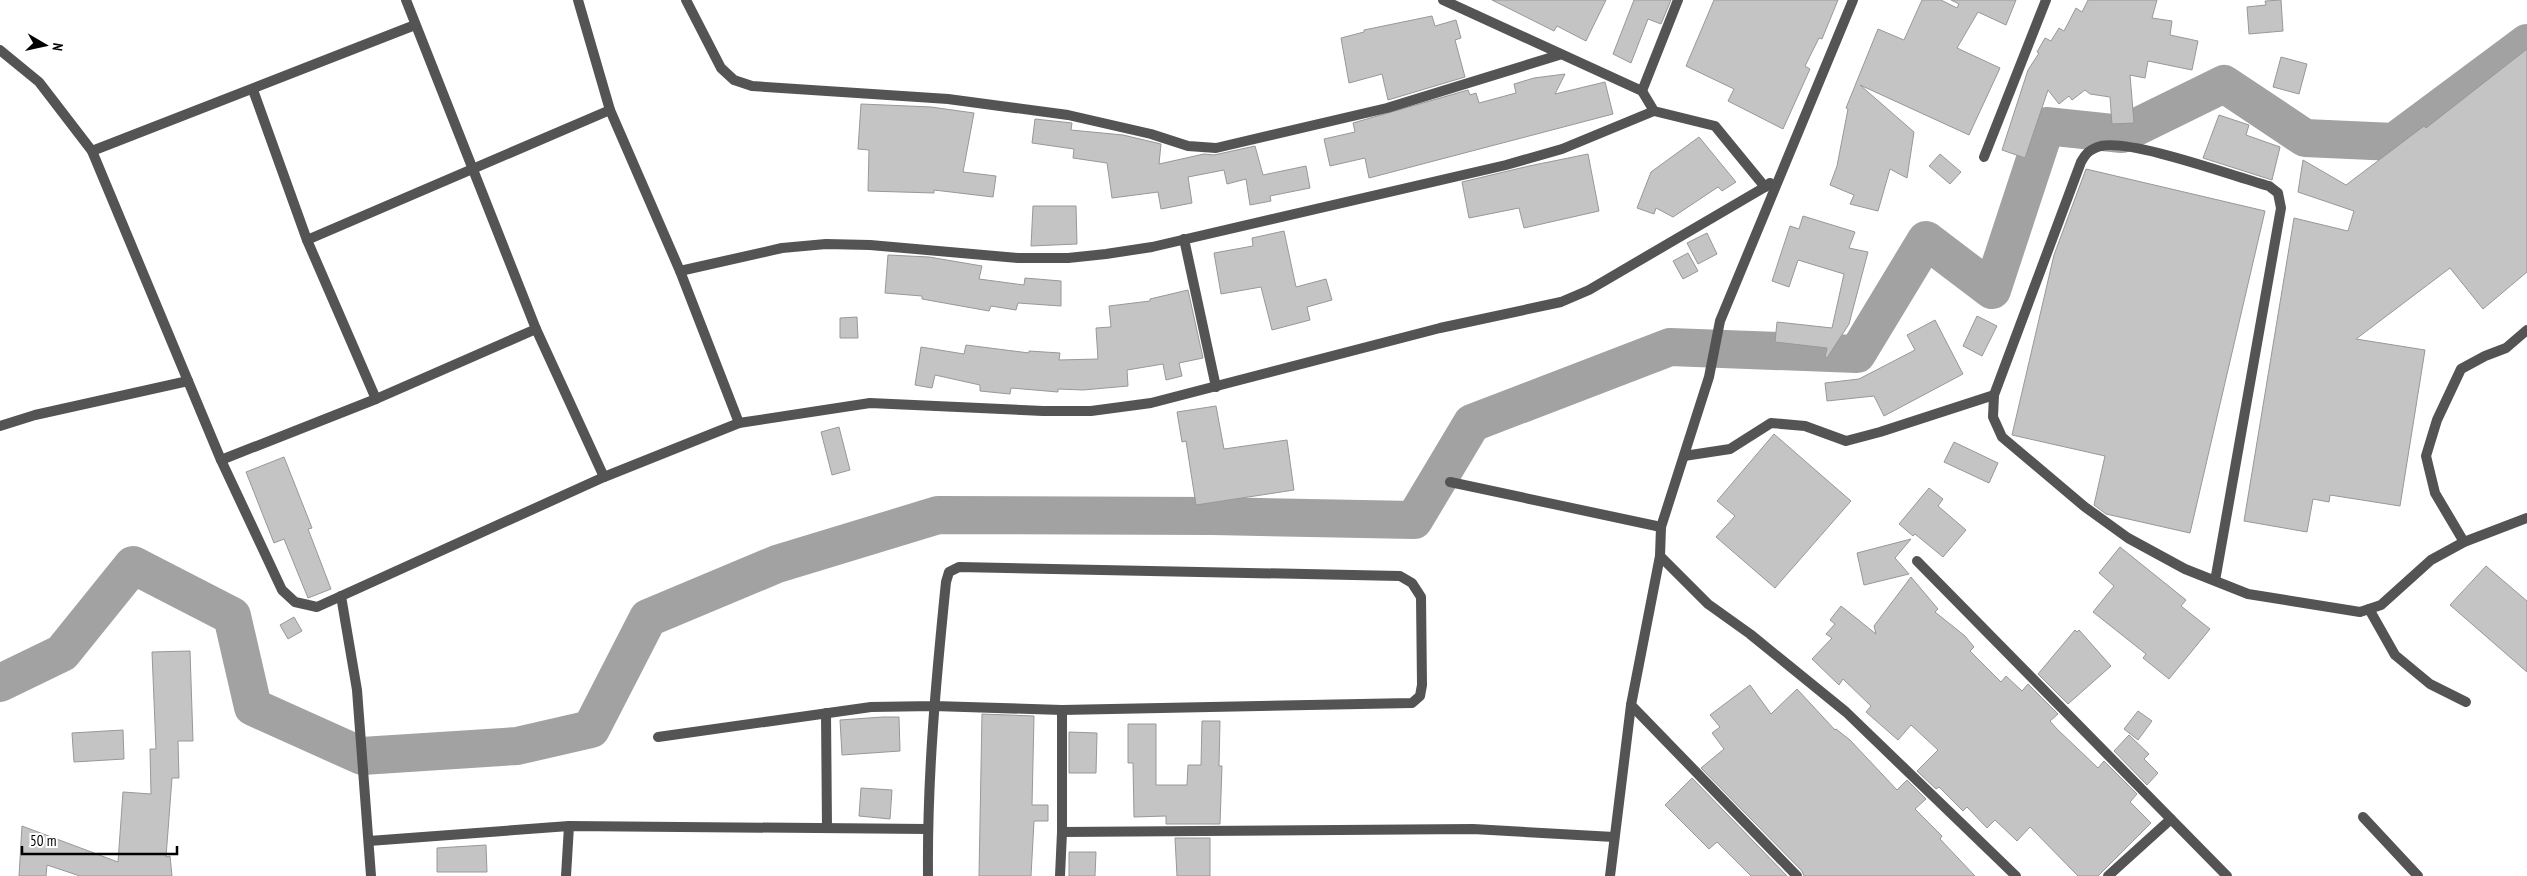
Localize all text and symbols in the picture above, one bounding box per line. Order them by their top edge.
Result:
north arrow [20,20,70,70]
text: N [48,42,67,52]
scale bar [22,824,178,856]
text: 50 m [30,831,56,850]

